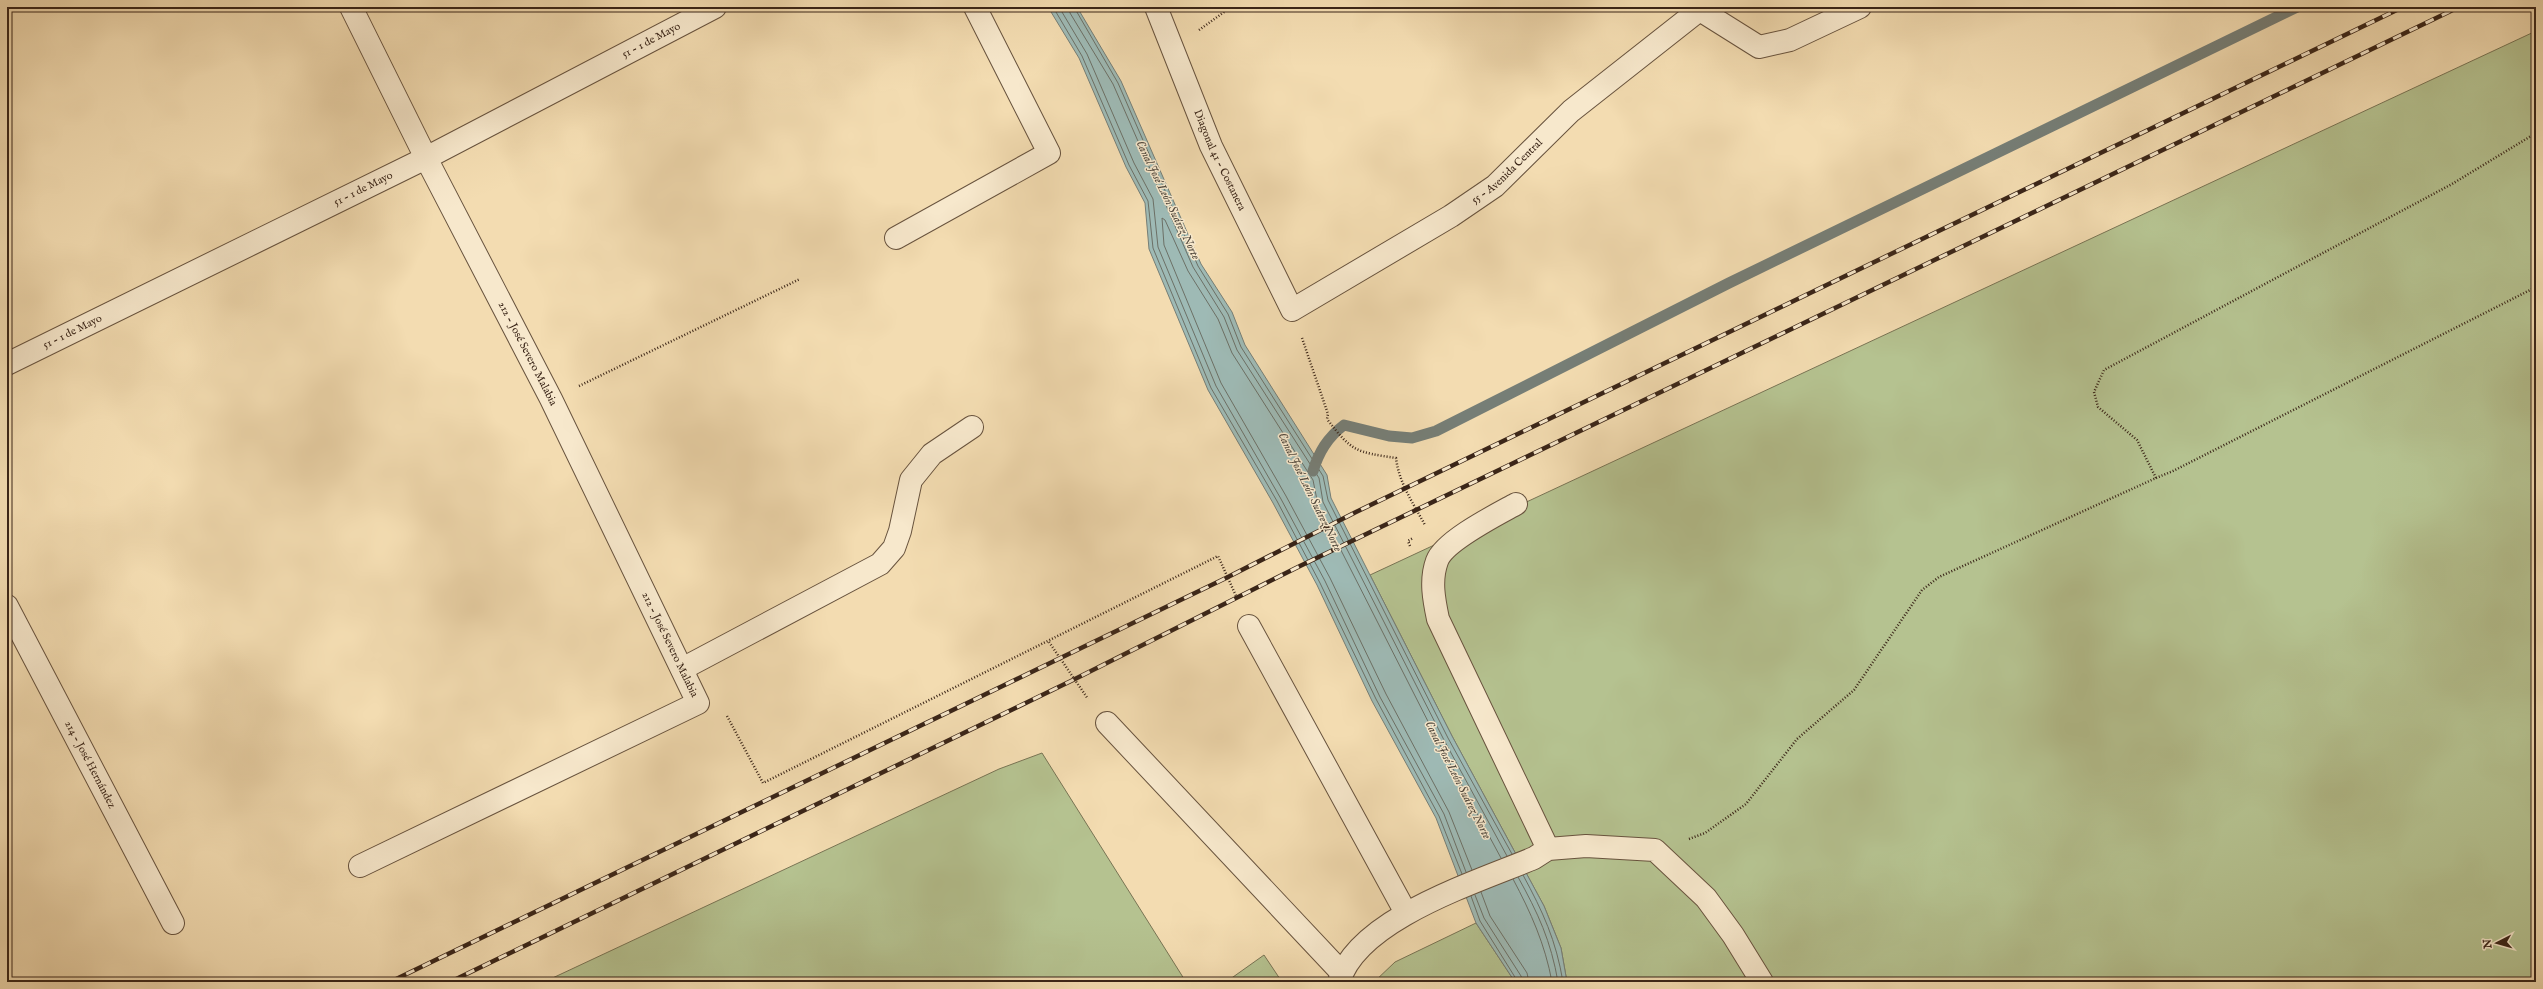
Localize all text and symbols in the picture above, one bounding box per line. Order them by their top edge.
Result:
street label: 51 - 1 de Mayo [620,19,683,61]
street label: Diagonal 41 - Costanera [1190,108,1249,213]
street label: 55 - Avenida Central [1469,136,1546,207]
water label: Canal José León Suárez Norte [1133,138,1203,262]
street label: 51 - 1 de Mayo [331,168,395,209]
street label: 212 - José Severo Malabia [495,299,560,408]
street label: 51 - 1 de Mayo [41,311,104,352]
water label: Canal José León Suárez Norte [1275,430,1345,554]
street label: 212 - José Severo Malabia [638,590,701,700]
street label: 214 - José Hernández [61,718,119,811]
water label: Canal José León Suárez Norte [1422,718,1494,842]
north arrow [2477,923,2517,963]
text: N [2481,938,2496,950]

